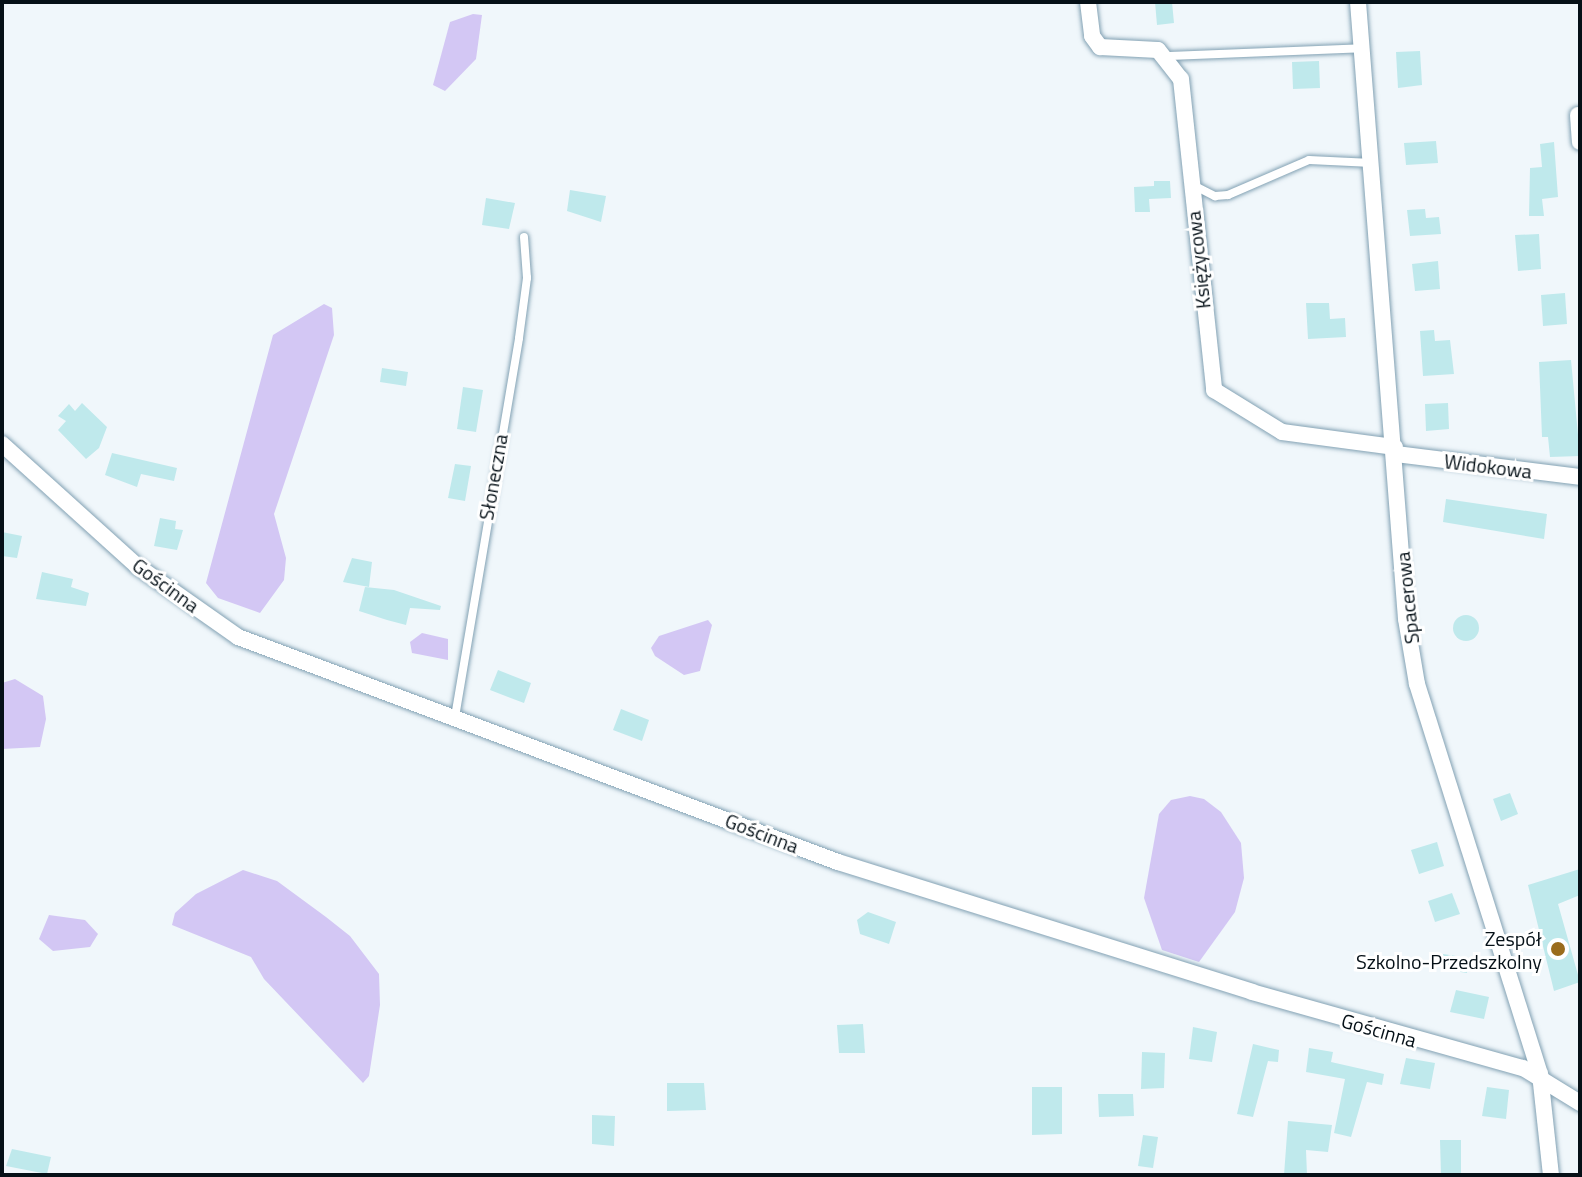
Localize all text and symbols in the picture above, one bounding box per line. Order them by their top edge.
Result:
street label: Księżycowa [1181,210,1215,310]
street label: Słoneczna [474,432,512,522]
street label: Widokowa [1443,449,1533,483]
street label: Spacerowa [1390,551,1424,645]
street label: Gościnna [128,553,204,617]
street label: Gościnna [722,808,802,858]
place label: Zespół Szkolno-Przedszkolny [1356,926,1542,973]
marker: Zespół Szkolno-Przedszkolny [1549,940,1567,958]
street label: Gościnna [1339,1008,1419,1052]

